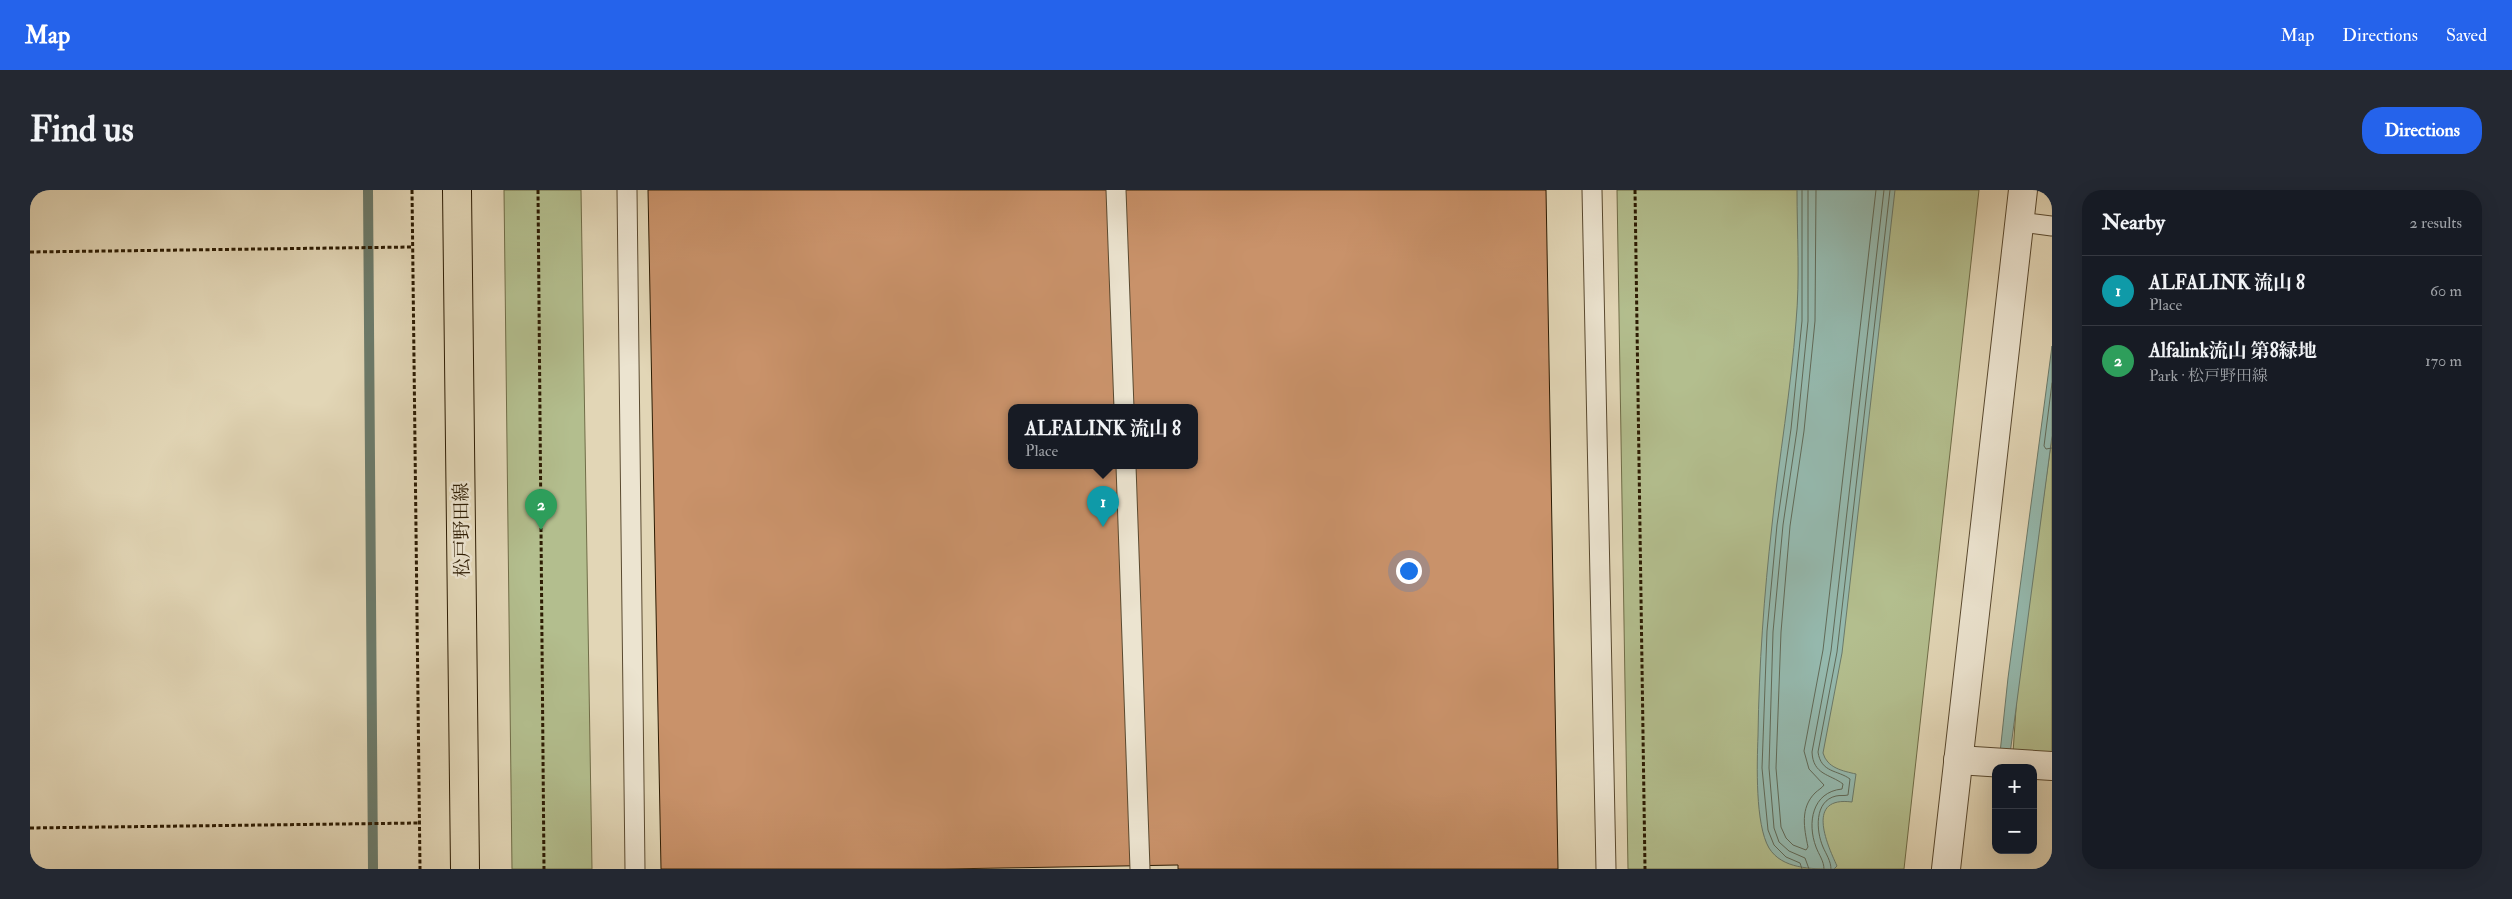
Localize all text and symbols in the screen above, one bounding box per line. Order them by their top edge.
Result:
text: Map [25,20,70,51]
text: Map [2281,24,2314,47]
text: Directions [2342,24,2418,47]
text: Saved [2446,24,2487,47]
button: Directions [2362,107,2482,154]
text: Find us [30,108,134,152]
text: Nearby [2102,209,2165,236]
text: 2 results [2409,213,2462,233]
text: ALFALINK 流山 8 [2149,271,2305,295]
text: 1 [2115,281,2121,301]
text: 60 m [2430,281,2462,301]
text: Place [2149,295,2182,315]
text: Alfalink流山 第8緑地 [2149,339,2317,363]
text: 2 [2114,351,2122,371]
text: 170 m [2425,351,2462,371]
text: Park · 松戸野田線 [2149,366,2268,386]
popup [1008,404,1198,469]
text: ALFALINK 流山 8 [1025,417,1181,441]
text: Place [1025,441,1058,461]
street label: 松戸野田線 [449,482,475,578]
pin: 1 [1087,486,1119,527]
pin: 2 [525,489,557,530]
your location [1396,558,1422,584]
map controls [1992,764,2037,854]
button: + [1992,764,2037,809]
button: − [1992,809,2037,854]

